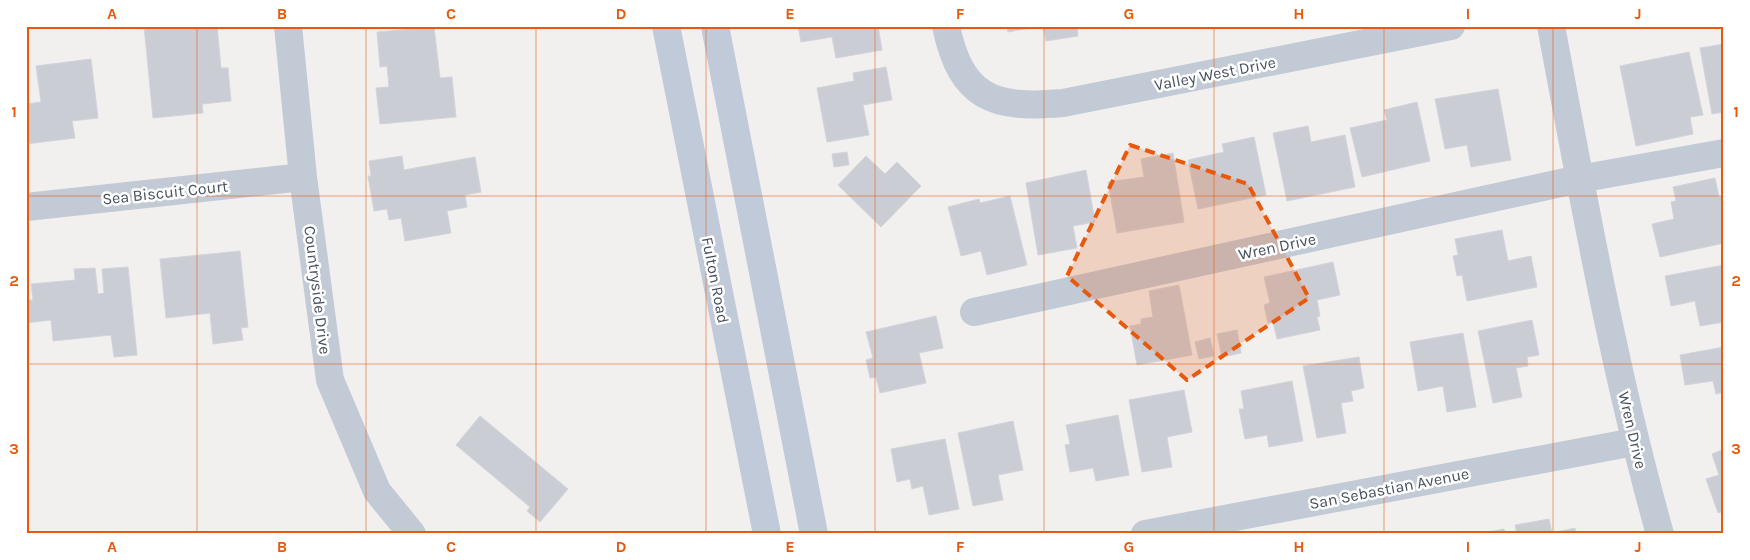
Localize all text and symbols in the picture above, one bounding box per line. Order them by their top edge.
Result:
text: A [107,4,117,23]
text: B [277,4,287,23]
text: C [446,4,456,23]
text: D [616,4,627,23]
text: E [785,4,795,23]
text: F [956,4,965,23]
text: G [1124,4,1134,23]
text: H [1293,4,1305,23]
text: I [1466,4,1470,23]
text: J [1634,4,1642,23]
street label: Valley West Drive [1153,52,1277,95]
text: 1 [11,102,17,121]
text: 1 [1733,102,1739,121]
street label: Sea Biscuit Court [101,176,229,209]
street label: Countryside Drive [300,225,335,355]
street label: Wren Drive [1237,229,1318,264]
street label: Fulton Road [698,235,733,325]
text: 2 [9,271,19,290]
text: 2 [1731,271,1741,290]
street label: Wren Drive [1614,390,1651,471]
text: 3 [9,439,19,458]
text: 3 [1731,439,1741,458]
street label: San Sebastian Avenue [1308,464,1471,513]
text: A [107,537,117,556]
text: B [277,537,287,556]
text: C [446,537,456,556]
text: D [616,537,627,556]
text: E [785,537,795,556]
text: F [956,537,965,556]
text: G [1124,537,1134,556]
text: H [1293,537,1305,556]
text: I [1466,537,1470,556]
text: J [1634,537,1642,556]

